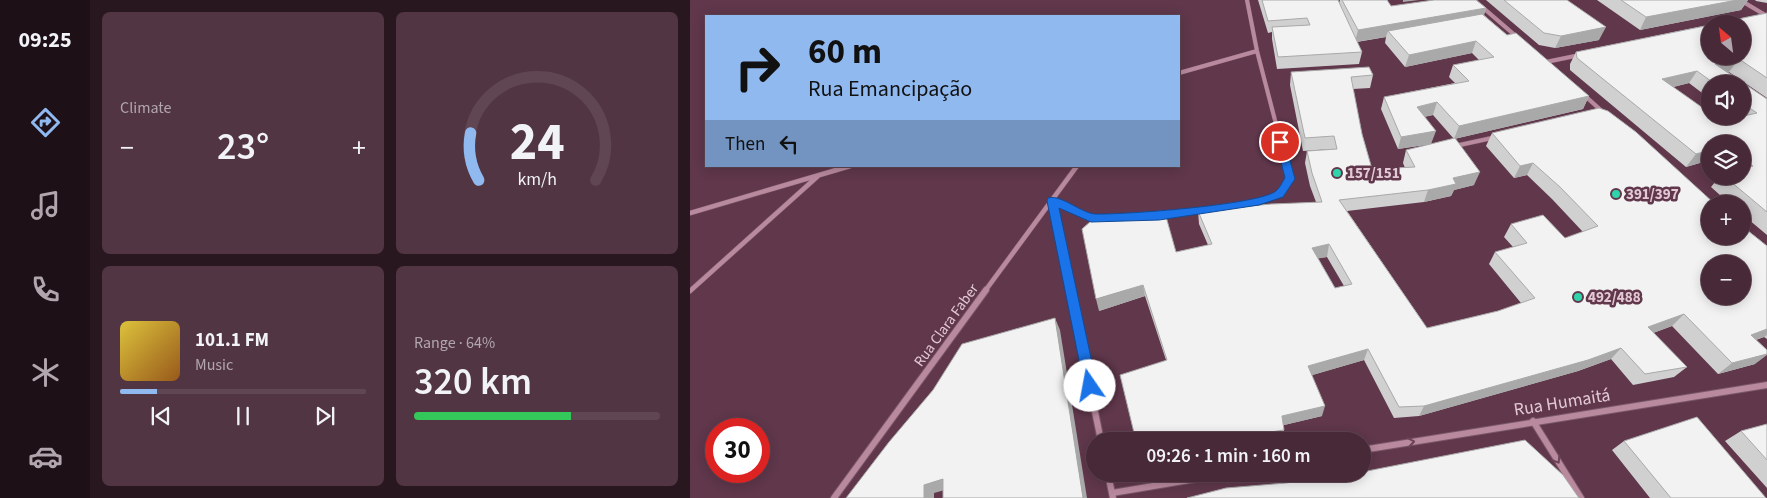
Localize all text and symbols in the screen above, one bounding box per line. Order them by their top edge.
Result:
north arrow [1701,15,1751,65]
map controls [1701,15,1751,305]
text: 09:25 [18,24,72,56]
text: 60 m [808,27,882,77]
icon: right [725,35,790,100]
text: Rua Emancipação [808,73,972,105]
button: sound [1701,75,1751,125]
text: Climate [120,97,171,119]
icon: directions [28,105,63,140]
text: 24 [510,106,564,180]
text: 23° [217,120,269,174]
pin [1259,121,1301,163]
text: − [120,128,134,168]
text: + [352,128,366,168]
icon: arrive [1266,128,1294,156]
icon: left [775,130,803,158]
text: Then [725,131,765,158]
button: layers [1701,135,1751,185]
place label: 157/151 [1347,163,1400,184]
text: km/h [517,167,557,192]
marker: 157/151 [1331,167,1343,179]
place label: 391/397 [1626,184,1679,205]
icon: music [28,188,63,223]
marker: 391/397 [1610,188,1622,200]
button: + [1701,195,1751,245]
button: − [1701,255,1751,305]
icon: phone [28,272,63,307]
street label: Rua Clara Faber [909,279,984,371]
place label: 492/488 [1588,287,1641,308]
marker: 492/488 [1572,291,1584,303]
text: 101.1 FM [195,327,269,354]
text: Range · 64% [414,332,495,354]
text: Music [195,354,233,376]
icon: climate [28,355,63,390]
text: 320 km [414,355,532,409]
position arrow [1063,359,1115,411]
street label: Rua Humaitá [1512,383,1612,422]
icon: previous [147,402,175,430]
icon: pause [229,402,257,430]
icon: next [311,402,339,430]
speed limit sign: 30 [705,418,770,483]
one-way arrow [1406,438,1415,448]
icon: car [28,439,63,474]
text: 09:26 · 1 min · 160 m [1146,443,1311,470]
one-way arrow [1551,454,1560,463]

